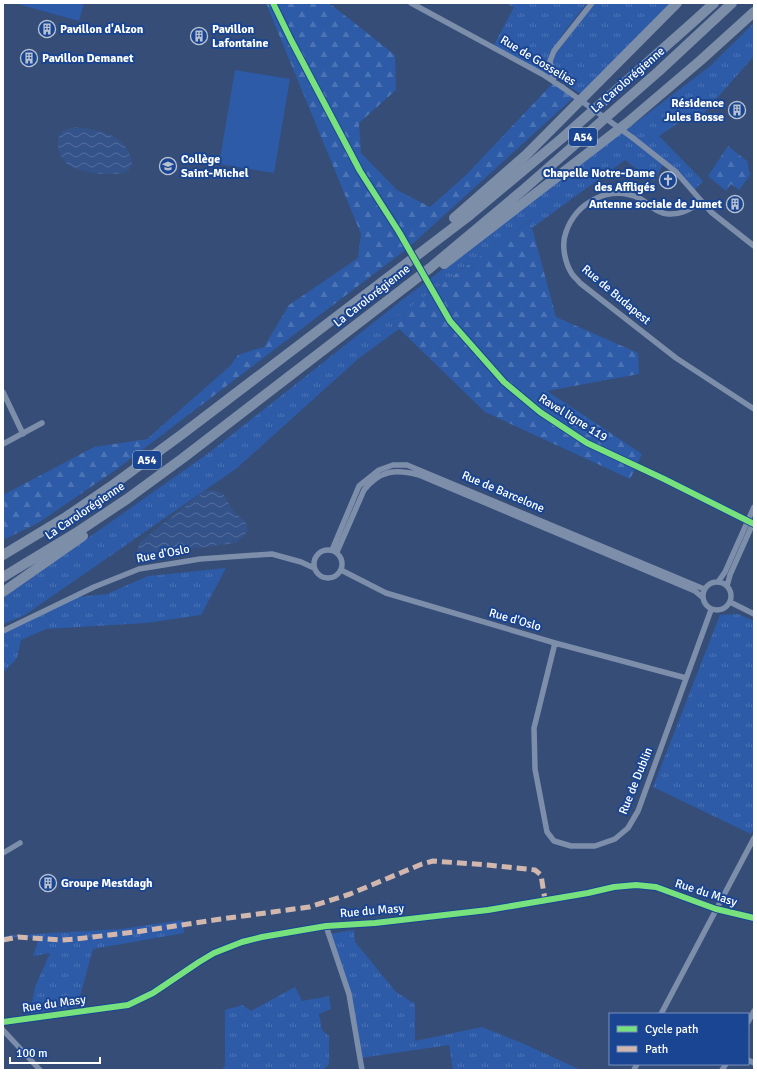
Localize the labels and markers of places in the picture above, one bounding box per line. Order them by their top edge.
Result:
building icon: Pavillon d'Alzon [37,19,57,39]
place label: Pavillon d'Alzon [60,22,144,37]
place label: Pavillon Lafontaine [212,22,268,51]
building icon: Pavillon Lafontaine [189,26,209,46]
building icon: Pavillon Demanet [19,48,39,68]
place label: Pavillon Demanet [42,51,134,66]
place label: Résidence Jules Bosse [664,96,724,125]
building icon: Résidence Jules Bosse [727,100,747,120]
place label: Collège Saint-Michel [181,152,249,181]
school or university icon: Collège Saint-Michel [158,156,178,176]
place label: Chapelle Notre-Dame des Affligés [543,166,656,195]
church icon: Chapelle Notre-Dame des Affligés [658,170,678,190]
building icon: Antenne sociale de Jumet [725,194,745,214]
place label: Antenne sociale de Jumet [589,197,723,212]
building icon: Groupe Mestdagh [38,873,58,893]
place label: Groupe Mestdagh [61,876,153,891]

